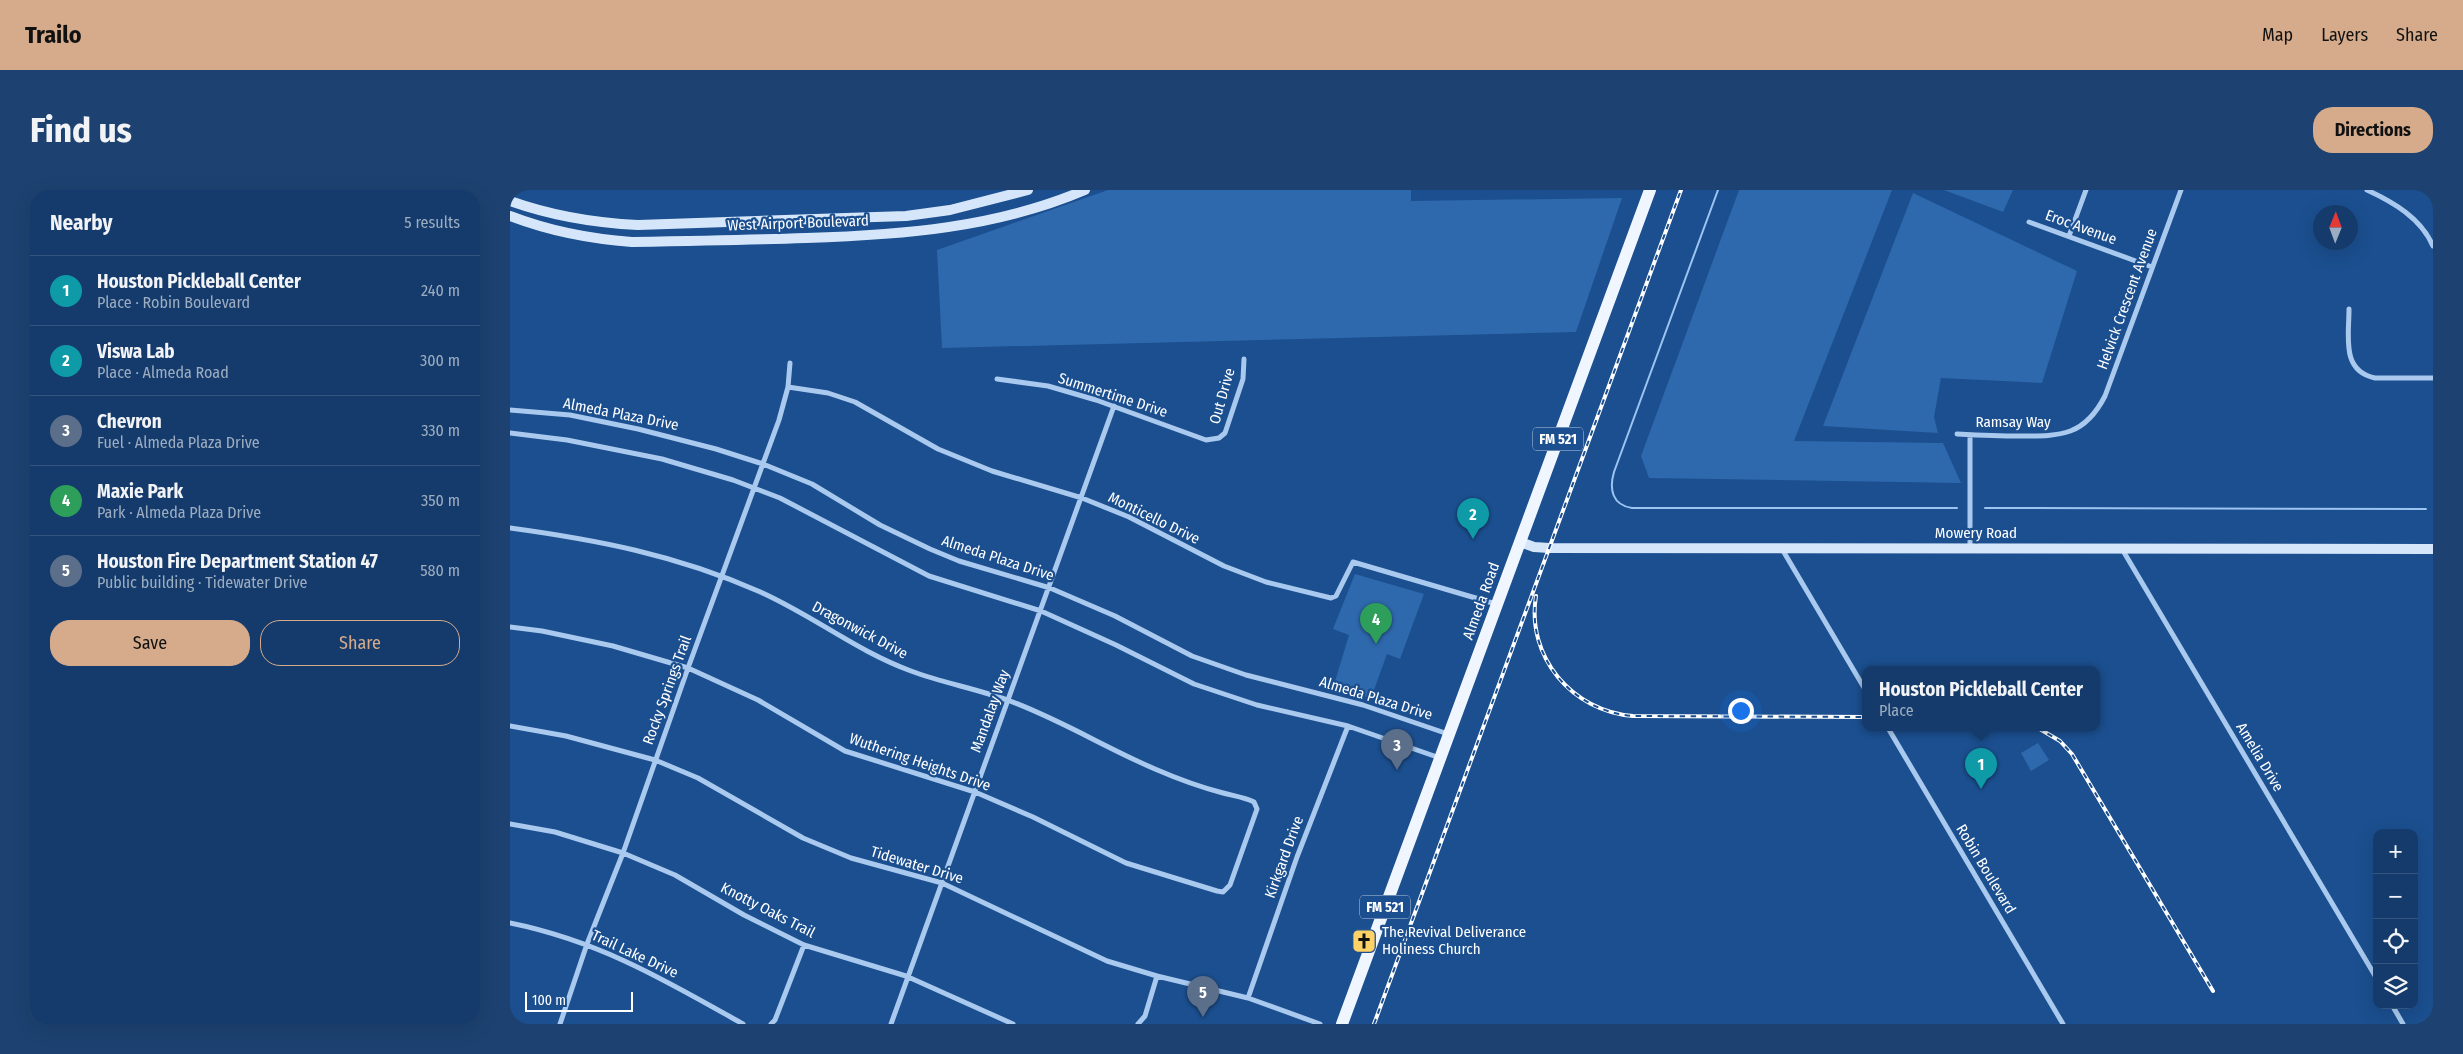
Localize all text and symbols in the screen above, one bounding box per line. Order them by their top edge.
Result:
text: Trailo [25,21,82,49]
text: Map [2262,24,2293,46]
text: Layers [2321,24,2368,46]
text: Share [2396,24,2438,46]
button: Directions [2313,107,2433,153]
text: Find us [30,109,132,151]
north arrow [2313,205,2358,250]
street label: Eroc Avenue [2043,206,2119,248]
text: Nearby [50,210,112,236]
street label: West Airport Boulevard [727,212,869,234]
text: 5 results [404,213,460,232]
street label: Helvick Crescent Avenue [2093,226,2161,372]
text: Houston Pickleball Center [97,270,301,293]
text: 1 [63,281,69,300]
text: 240 m [421,281,460,300]
text: Place · Robin Boulevard [97,293,250,312]
text: Viswa Lab [97,340,175,363]
text: 2 [62,351,70,370]
text: 300 m [420,351,460,370]
text: Place · Almeda Road [97,363,229,382]
street label: Out Drive [1205,366,1239,426]
street label: Summertime Drive [1056,369,1170,421]
street label: Almeda Plaza Drive [562,394,680,434]
text: Chevron [97,410,162,433]
street label: Ramsay Way [1975,413,2051,431]
text: 3 [62,421,70,440]
text: 330 m [421,421,460,440]
road number: FM 521 [1533,428,1583,450]
text: Fuel · Almeda Plaza Drive [97,433,260,452]
text: Maxie Park [97,480,183,503]
street label: Monticello Drive [1105,488,1203,548]
text: 4 [62,491,70,510]
text: 350 m [421,491,460,510]
pin: 2 [1457,498,1489,539]
text: Park · Almeda Plaza Drive [97,503,261,522]
street label: Mowery Road [1935,524,2017,542]
street label: Almeda Plaza Drive [940,531,1056,585]
text: Houston Fire Department Station 47 [97,550,378,573]
street label: Almeda Road [1459,560,1503,642]
text: 5 [62,561,70,580]
text: 580 m [420,561,460,580]
text: Public building · Tidewater Drive [97,573,307,592]
street label: Dragonwick Drive [809,597,911,663]
pin: 4 [1360,603,1392,644]
button: Save [50,620,250,666]
button: Share [260,620,460,666]
street label: Rocky Springs Trail [639,633,695,747]
popup [1862,666,2100,731]
street label: Mandalay Way [967,667,1013,755]
street label: Almeda Plaza Drive [1317,672,1435,724]
text: Houston Pickleball Center [1879,678,2083,701]
your location [1728,698,1754,724]
text: Place [1879,701,1914,720]
street label: Amelia Drive [2232,719,2288,795]
street label: Wuthering Heights Drive [847,729,993,795]
pin: 3 [1381,729,1413,770]
pin: 1 [1965,748,1997,789]
street label: Kirkgard Drive [1261,813,1307,901]
street label: Robin Boulevard [1952,821,2020,917]
map controls [2373,829,2418,1009]
button: + [2373,829,2418,874]
street label: Tidewater Drive [869,842,965,888]
button: − [2373,874,2418,919]
street label: Knotty Oaks Trail [718,878,818,942]
road number: FM 521 [1360,896,1410,919]
button: locate [2373,919,2418,964]
place label: The Revival Deliverance Holiness Church [1382,923,1526,958]
street label: Trail Lake Drive [589,926,681,982]
church icon: The Revival Deliverance Holiness Church [1351,928,1377,954]
button: layers [2373,964,2418,1009]
pin: 5 [1187,976,1219,1017]
scale bar [525,989,632,1012]
text: 100 m [532,992,566,1009]

